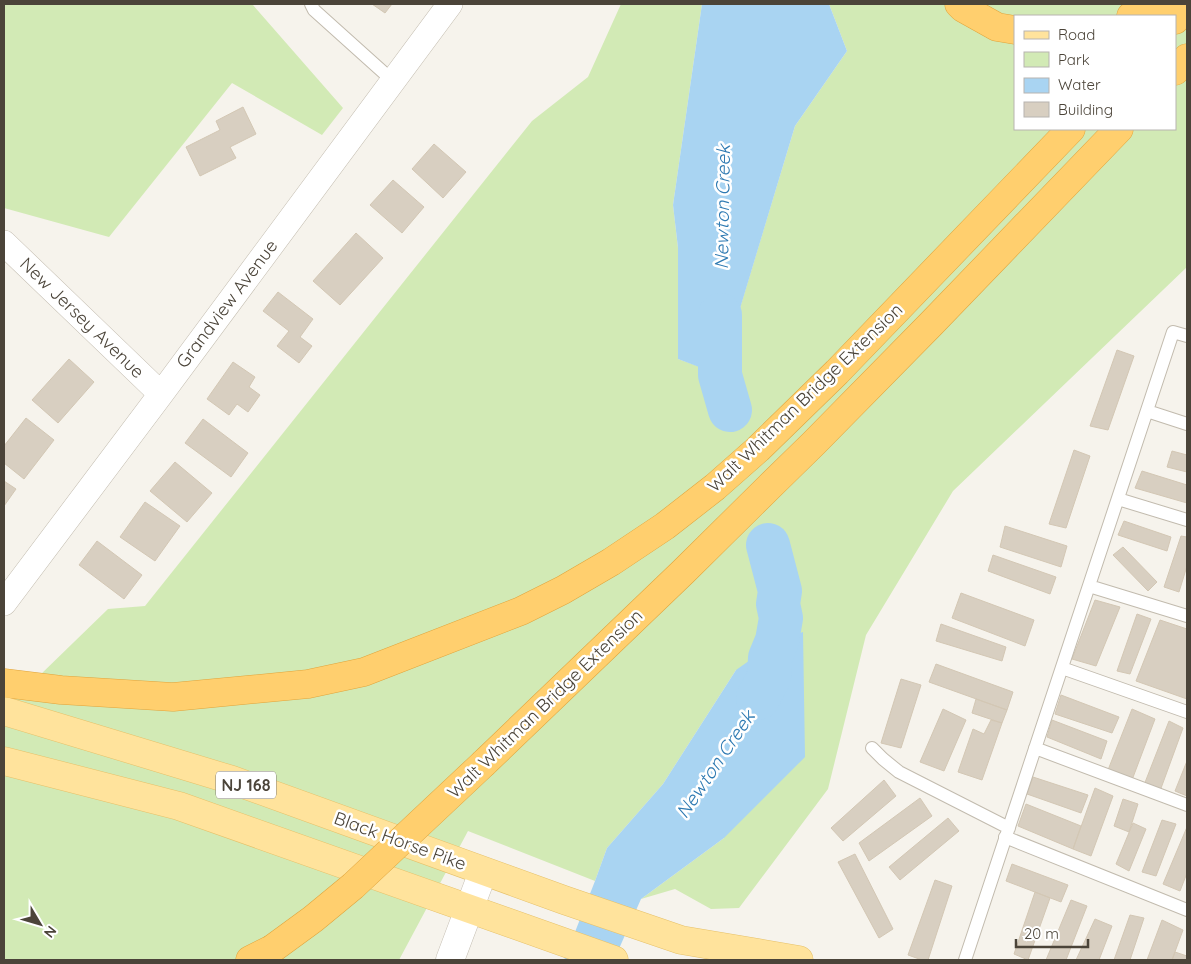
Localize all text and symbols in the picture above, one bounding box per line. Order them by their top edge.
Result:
legend [1014,15,1176,130]
text: Road [1058,25,1095,44]
text: Park [1058,50,1090,69]
text: Water [1058,75,1101,94]
text: Building [1058,100,1113,119]
water label: Newton Creek [709,143,735,270]
street label: Grandview Avenue [171,235,282,373]
street label: New Jersey Avenue [15,252,149,383]
street label: Walt Whitman Bridge Extension [702,298,907,497]
street label: Walt Whitman Bridge Extension [442,604,647,803]
water label: Newton Creek [670,704,761,822]
road number: NJ 168 [216,772,276,798]
street label: Black Horse Pike [331,806,469,875]
north arrow [15,899,65,949]
scale bar [1016,916,1088,948]
text: N [40,922,61,942]
text: 20 m [1024,924,1059,943]

